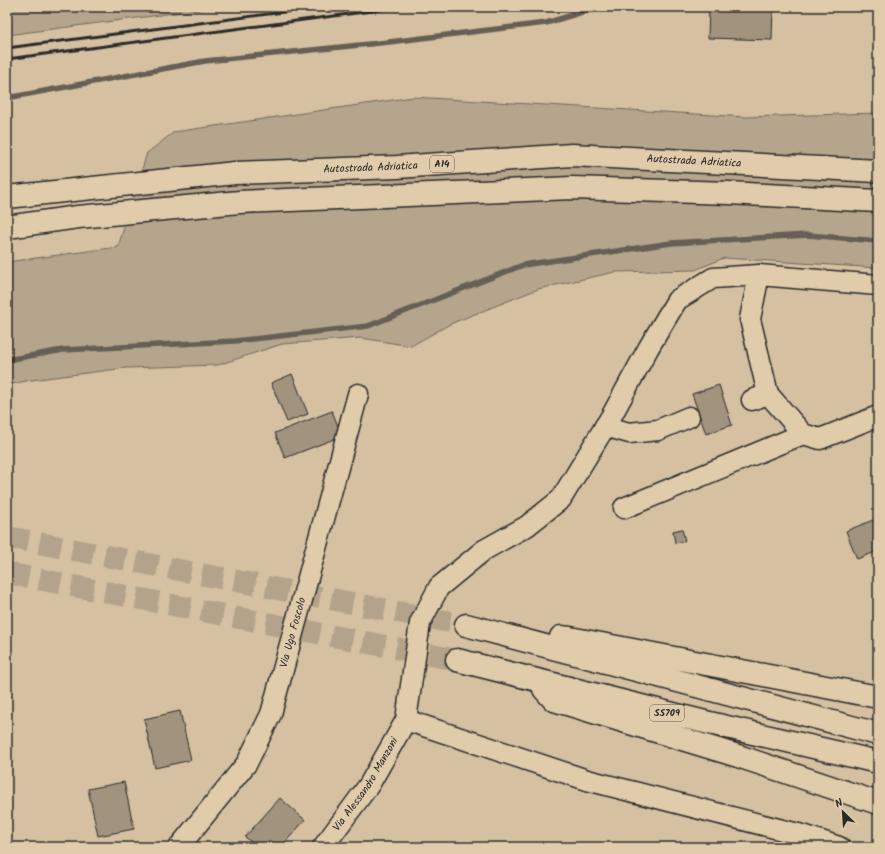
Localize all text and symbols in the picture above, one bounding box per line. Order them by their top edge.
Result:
street label: Autostrada Adriatica [646,150,742,173]
road number: A14 [430,156,454,172]
street label: Autostrada Adriatica [323,157,419,179]
street label: Via Ugo Foscolo [275,595,311,670]
road number: SS709 [650,705,684,721]
street label: Via Alessandro Manzoni [328,734,403,835]
north arrow [823,792,863,832]
text: N [832,794,846,813]

